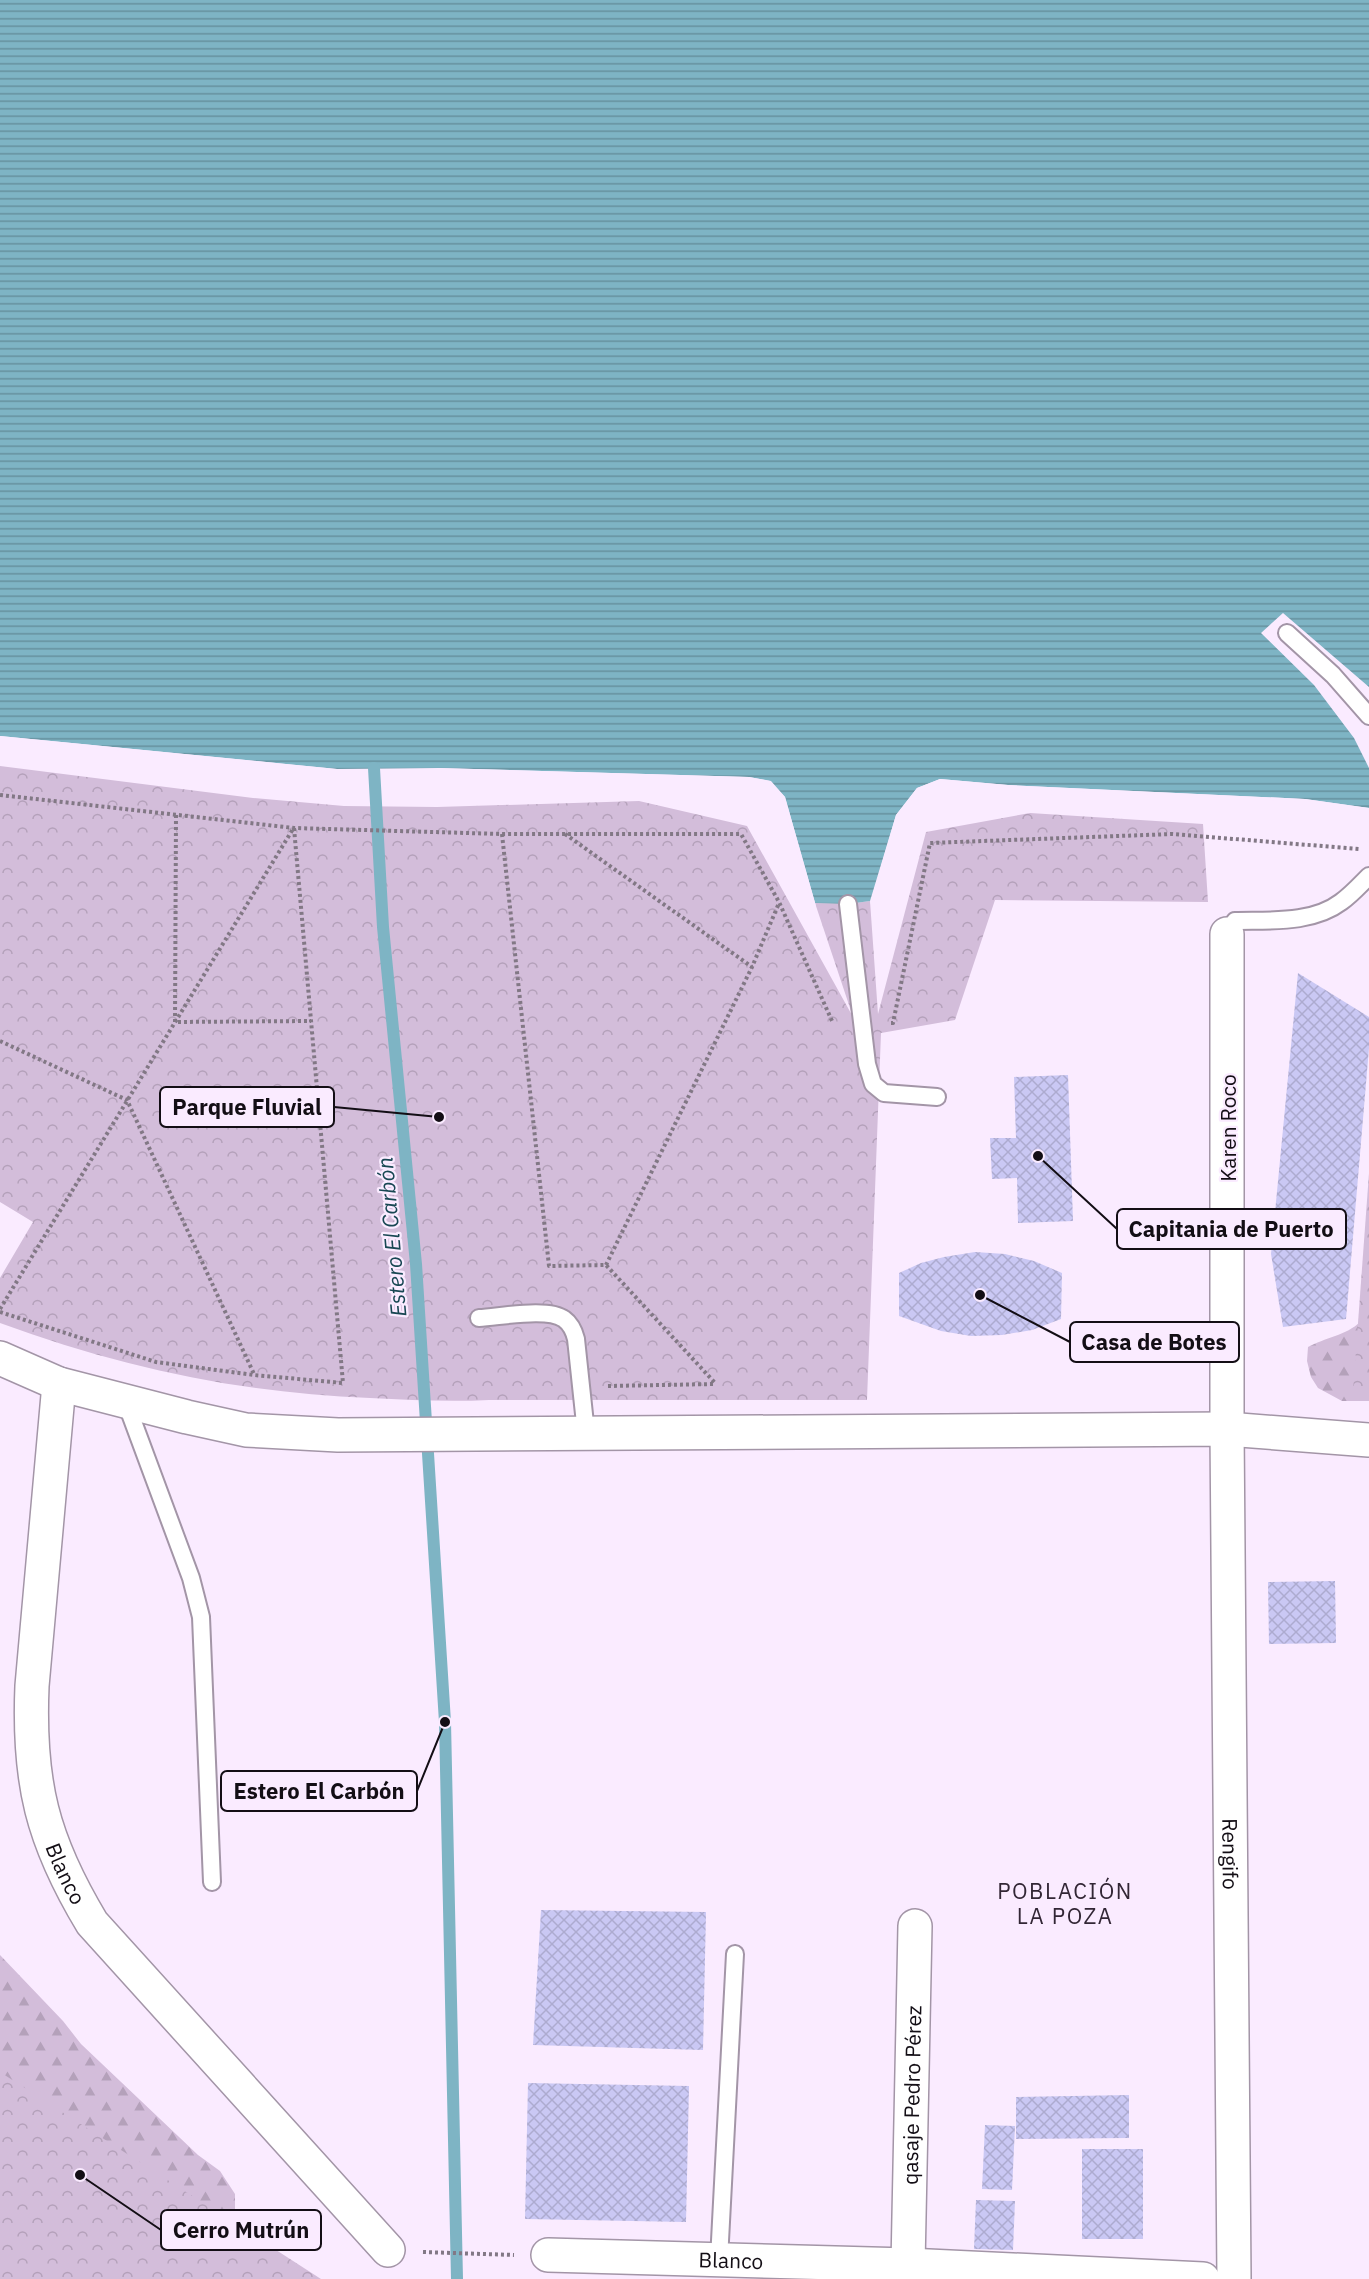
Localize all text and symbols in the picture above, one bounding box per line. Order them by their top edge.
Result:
street label: Karen Roco [1214,1074,1242,1182]
callout: Parque Fluvial [160,1087,334,1127]
text: Parque Fluvial [172,1092,322,1121]
water label: Estero El Carbón [370,1156,412,1318]
callout: Capitania de Puerto [1117,1209,1346,1249]
text: Capitania de Puerto [1128,1214,1334,1243]
callout: Casa de Botes [1070,1322,1239,1362]
text: Casa de Botes [1081,1327,1227,1356]
callout: Estero El Carbón [221,1771,417,1811]
text: Estero El Carbón [233,1776,405,1805]
street label: Rengifo [1216,1818,1245,1890]
street label: Blanco [39,1839,92,1909]
district label: POBLACIÓN LA POZA [997,1876,1133,1930]
street label: qasaje Pedro Pérez [896,2005,927,2185]
callout: Cerro Mutrún [161,2210,321,2250]
text: Cerro Mutrún [173,2215,309,2244]
street label: Blanco [698,2245,764,2275]

